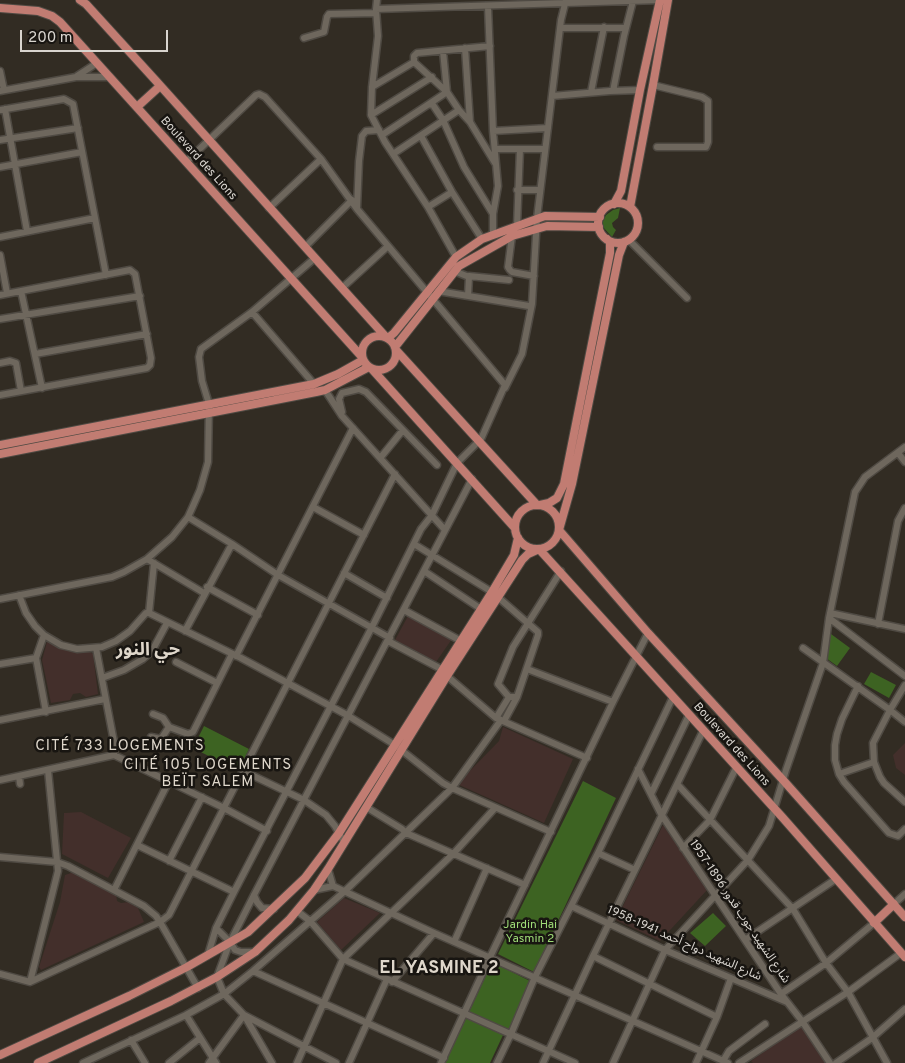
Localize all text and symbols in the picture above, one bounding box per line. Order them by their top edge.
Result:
scale bar [22,20,170,52]
text: 200 m [28,29,73,48]
street label: Boulevard des Lions [157,114,239,204]
district label: حي النور [116,640,180,662]
street label: Boulevard des Lions [690,700,772,790]
district label: CITÉ 733 LOGEMENTS [33,738,207,756]
district label: CITÉ 105 LOGEMENTS BEÏT SALEM [121,757,295,792]
street label: شارع الشهيد جوب قدور 1896-1957 [686,838,792,986]
street label: شارع الشهيد دواح أحمد 1941-1958 [605,903,763,985]
park label: Jardin Hai Yasmin 2 [503,919,557,947]
district label: EL YASMINE 2 [372,958,506,980]

